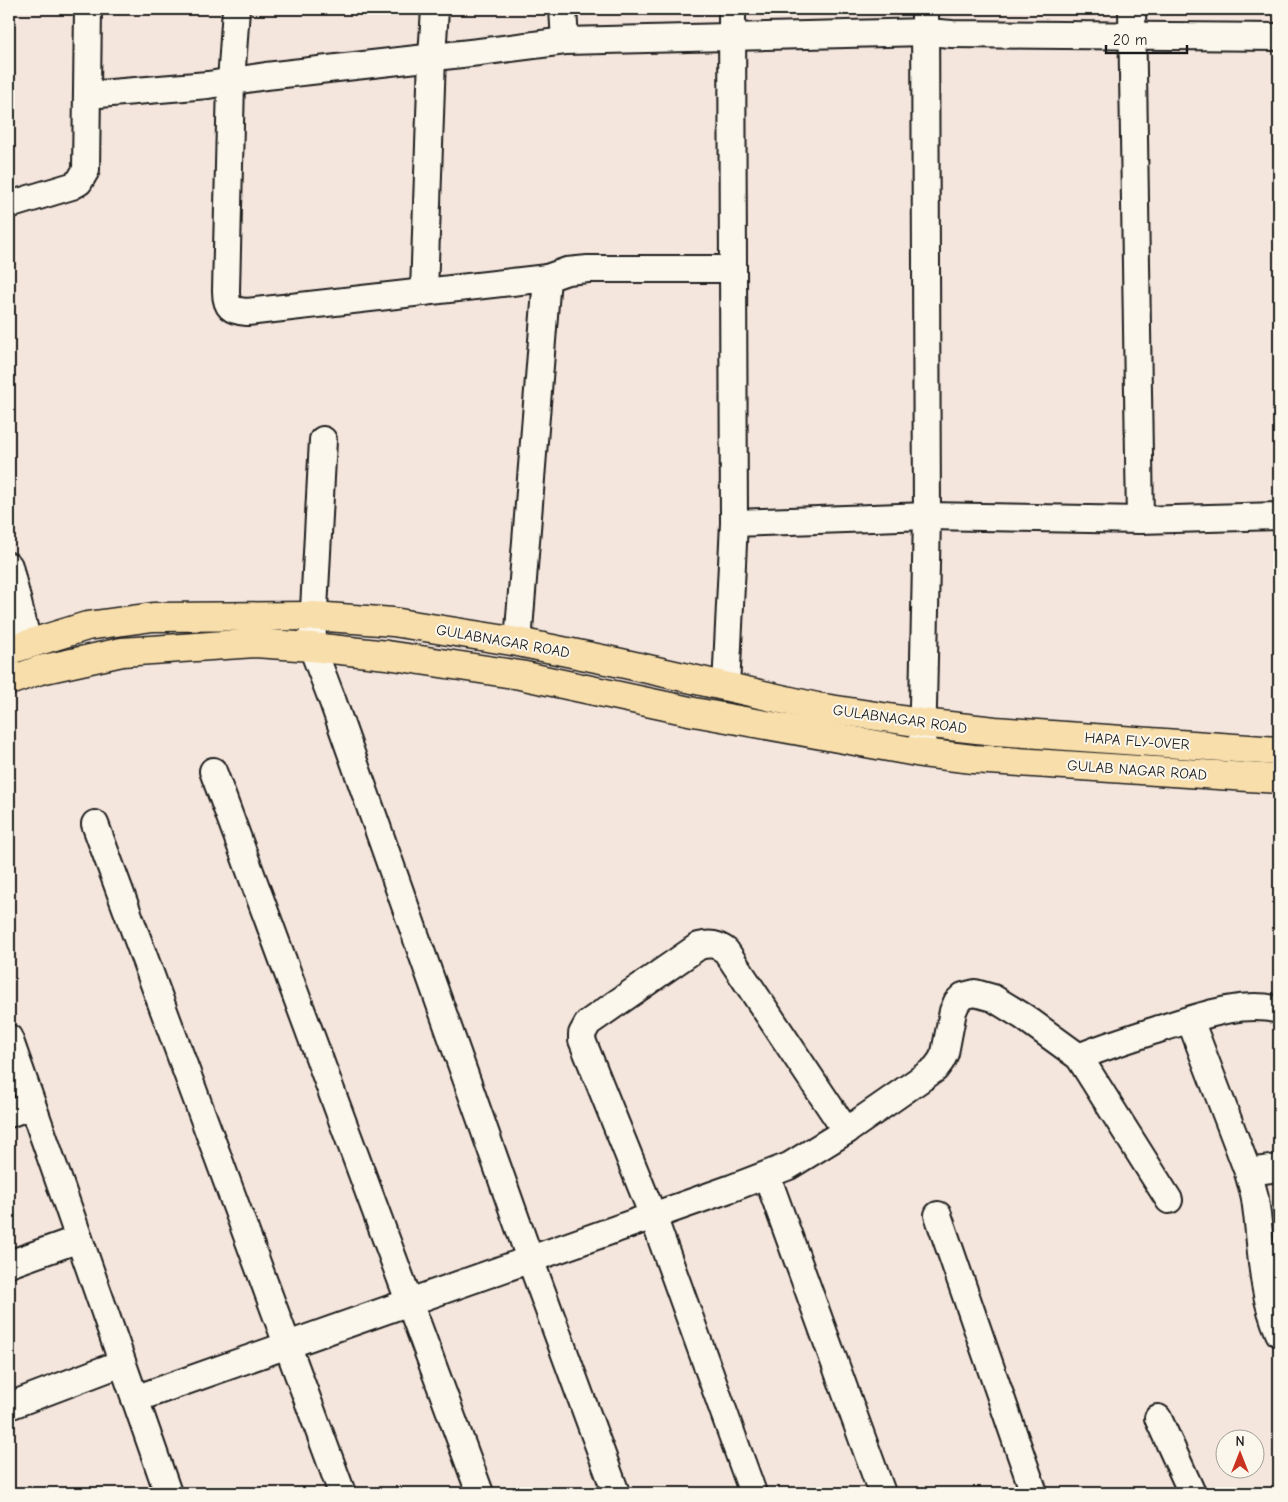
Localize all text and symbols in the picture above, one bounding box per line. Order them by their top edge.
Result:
scale bar [1106,22,1187,54]
text: 20 m [1113,31,1147,49]
street label: GULABNAGAR ROAD [435,620,571,662]
street label: GULABNAGAR ROAD [832,701,968,737]
street label: HAPA FLY-OVER [1084,728,1190,754]
street label: GULAB NAGAR ROAD [1066,756,1208,784]
north arrow [1216,1430,1266,1480]
text: N [1235,1433,1245,1450]

